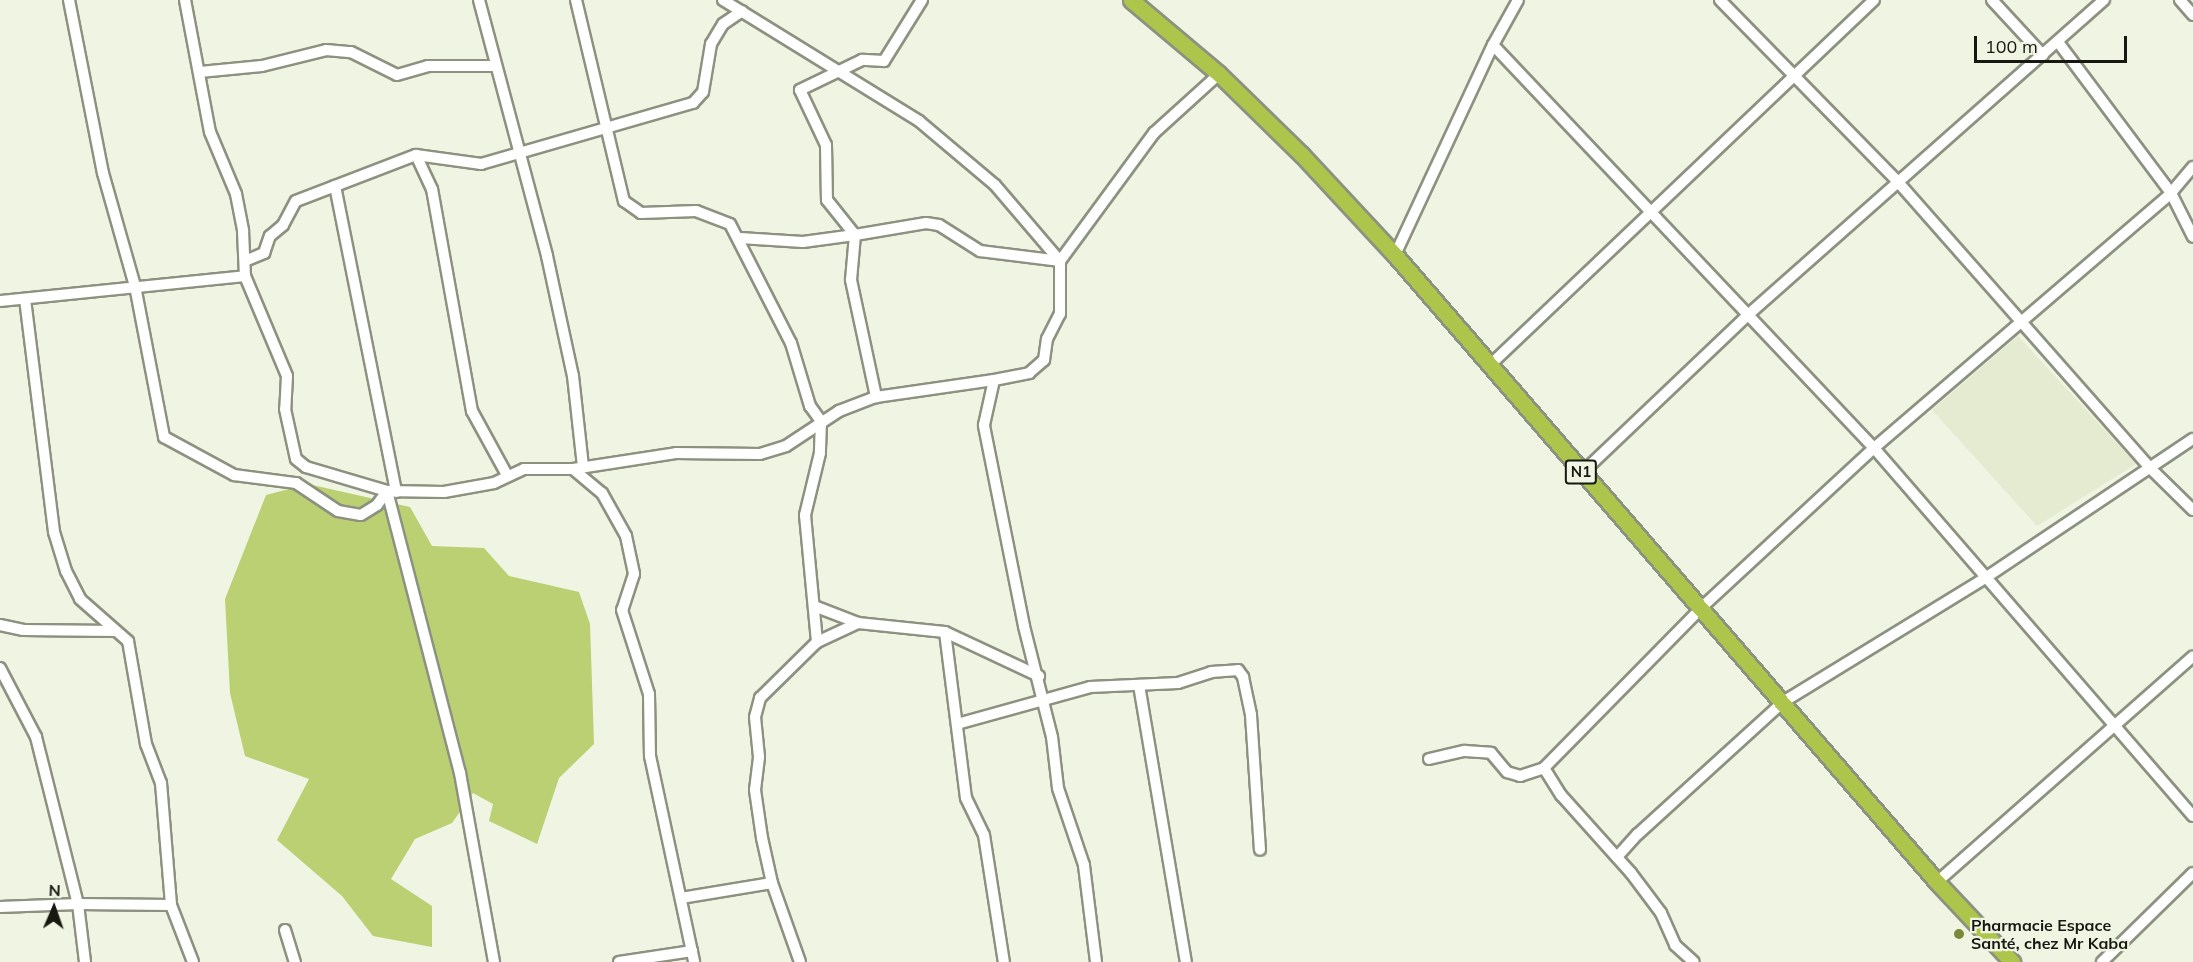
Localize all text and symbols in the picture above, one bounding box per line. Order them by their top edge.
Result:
scale bar [1977,24,2130,62]
text: 100 m [1985,35,2038,58]
road number: N1 [1564,460,1598,484]
north arrow [24,878,84,938]
text: N [48,880,61,900]
place label: Pharmacie Espace Santé, chez Mr Kaba [1971,915,2128,953]
marker: Pharmacie Espace Santé, chez Mr Kaba [1952,927,1966,941]

